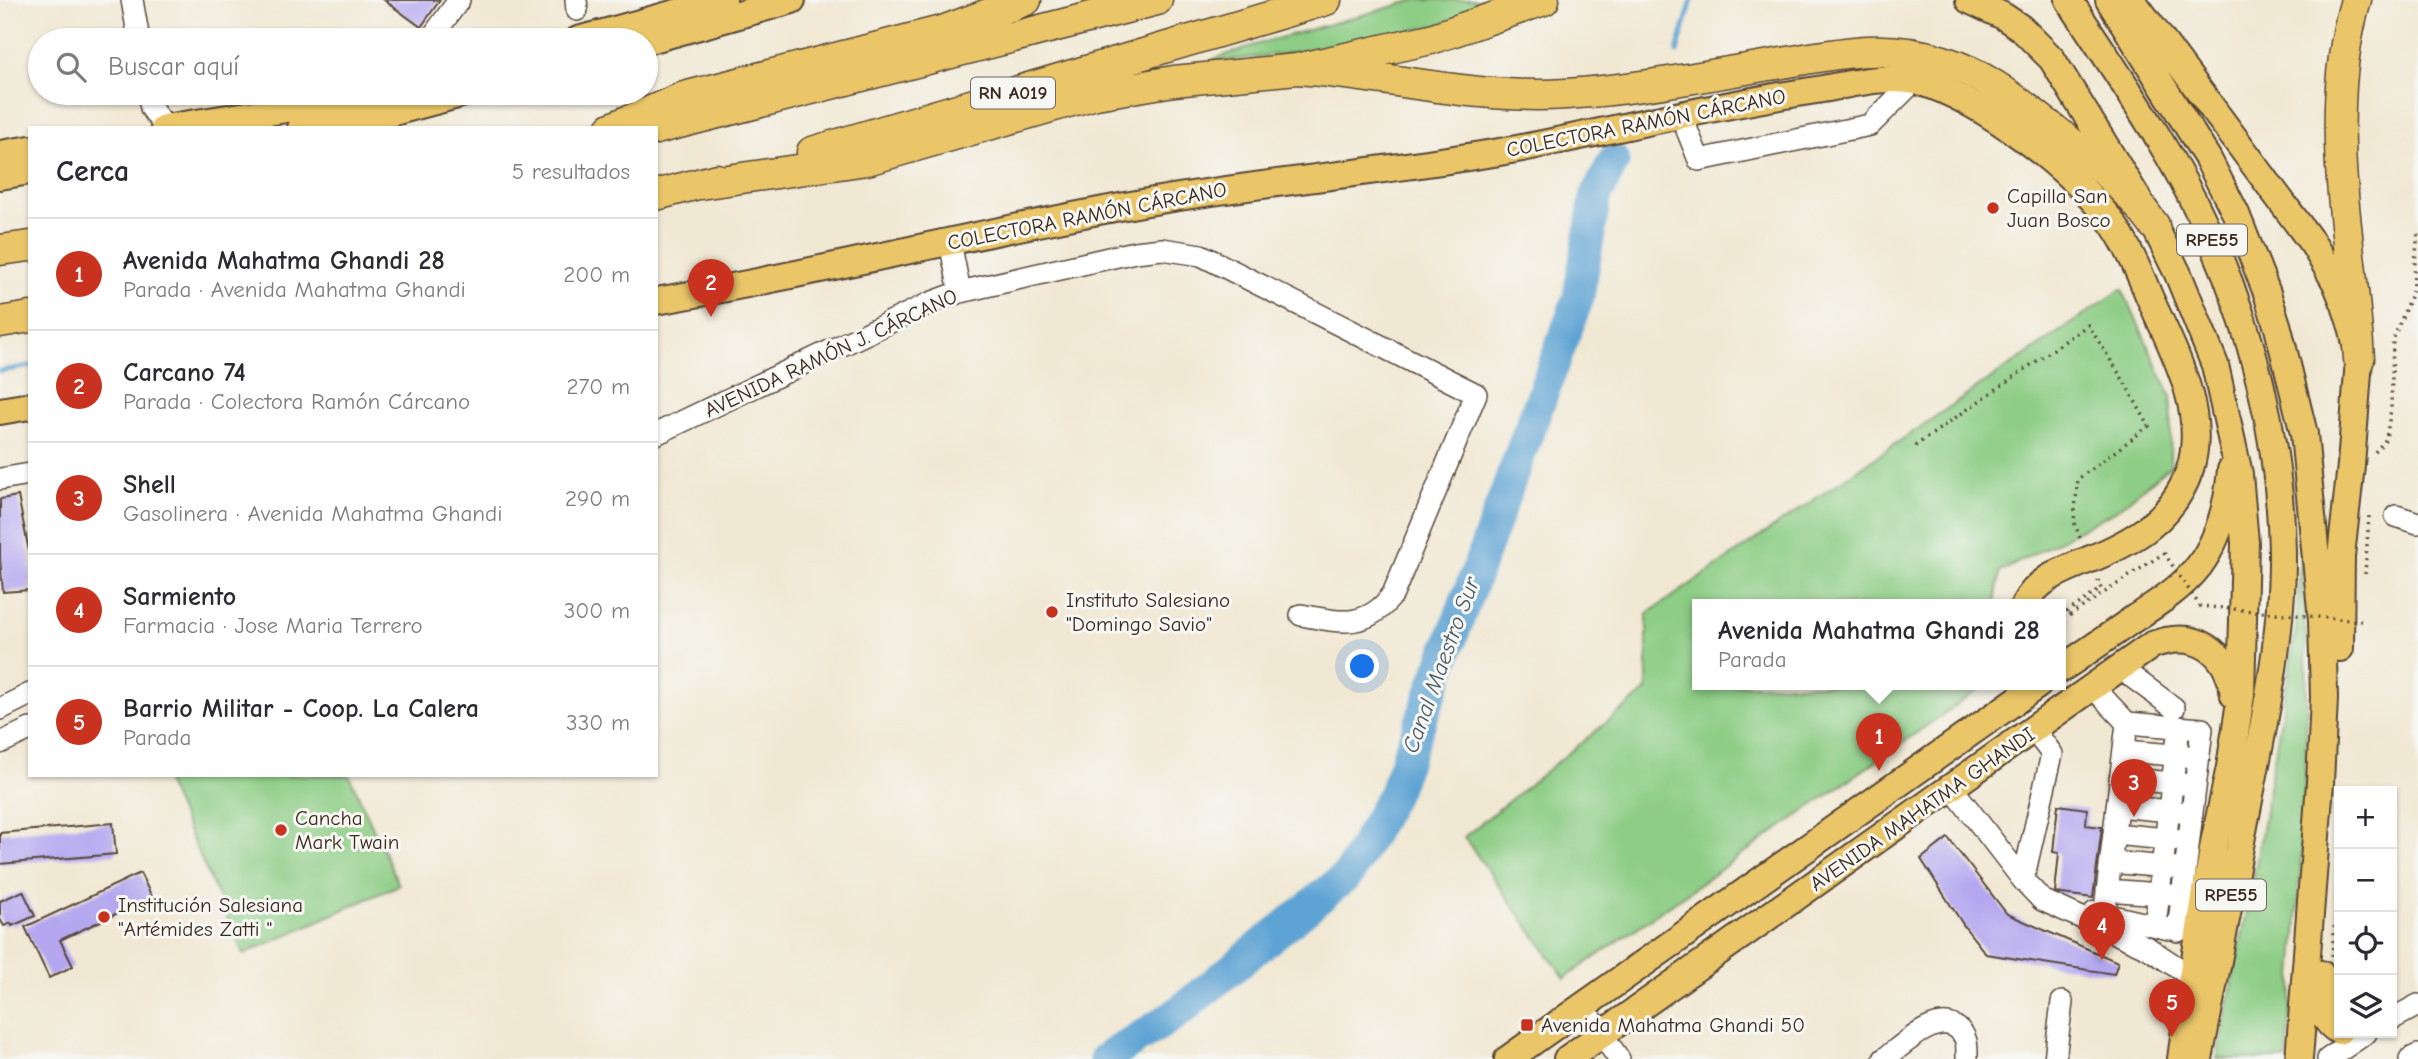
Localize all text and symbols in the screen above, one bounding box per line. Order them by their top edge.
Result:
search box [28,28,658,105]
icon: search [52,48,90,86]
text: Buscar aquí [108,52,239,82]
road number: RN A019 [971,78,1055,108]
street label: COLECTORA RAMÓN CÁRCANO [1504,84,1788,162]
text: Cerca [56,154,129,189]
text: 5 resultados [512,158,630,185]
street label: COLECTORA RAMÓN CÁRCANO [945,177,1229,255]
place label: Capilla San Juan Bosco [2007,184,2111,232]
marker: Capilla San Juan Bosco [1985,200,2001,216]
road number: RPE55 [2177,224,2247,256]
text: Avenida Mahatma Ghandi 28 [123,246,445,276]
pin: 2 [688,259,734,317]
text: 1 [74,261,84,288]
text: 200 m [563,261,630,288]
text: Parada · Avenida Mahatma Ghandi [123,276,466,303]
street label: AVENIDA RAMÓN J. CÁRCANO [701,284,961,422]
text: Carcano 74 [123,358,246,388]
text: 2 [73,373,85,400]
text: 270 m [566,373,630,400]
text: Parada · Colectora Ramón Cárcano [123,388,470,415]
text: Shell [123,470,176,500]
text: 3 [73,485,85,512]
text: 290 m [565,485,630,512]
text: Gasolinera · Avenida Mahatma Ghandi [123,500,502,527]
water label: Canal Maestro Sur [1397,573,1486,756]
text: Sarmiento [123,582,236,612]
place label: Instituto Salesiano "Domingo Savio" [1066,588,1230,636]
text: 4 [74,597,84,624]
text: 300 m [564,597,630,624]
popup [1692,599,2066,690]
marker: Instituto Salesiano "Domingo Savio" [1044,604,1060,620]
text: Farmacia · Jose Maria Terrero [123,612,423,639]
text: Avenida Mahatma Ghandi 28 [1718,616,2040,646]
text: Parada [1718,646,1787,673]
your location [1345,649,1379,683]
text: Barrio Militar - Coop. La Calera [123,694,479,724]
text: 5 [73,709,85,736]
text: 330 m [566,709,630,736]
pin: 1 [1856,713,1902,771]
street label: AVENIDA MAHATMA GHANDI [1805,722,2039,896]
text: Parada [123,724,191,751]
pin: 3 [2111,759,2157,817]
map controls [2334,786,2397,1038]
button: + [2334,786,2397,849]
place label: Cancha Mark Twain [295,806,399,854]
marker: Cancha Mark Twain [273,822,289,838]
button: − [2334,849,2397,912]
road number: RPE55 [2196,880,2266,911]
place label: Institución Salesiana "Artémides Zatti " [118,893,303,941]
pin: 4 [2079,902,2125,960]
marker: Institución Salesiana "Artémides Zatti " [96,909,112,925]
button: locate [2334,912,2397,975]
button: layers [2334,975,2397,1038]
pin: 5 [2149,979,2195,1037]
place label: Avenida Mahatma Ghandi 50 [1541,1013,1805,1037]
marker: Avenida Mahatma Ghandi 50 [1519,1017,1535,1033]

